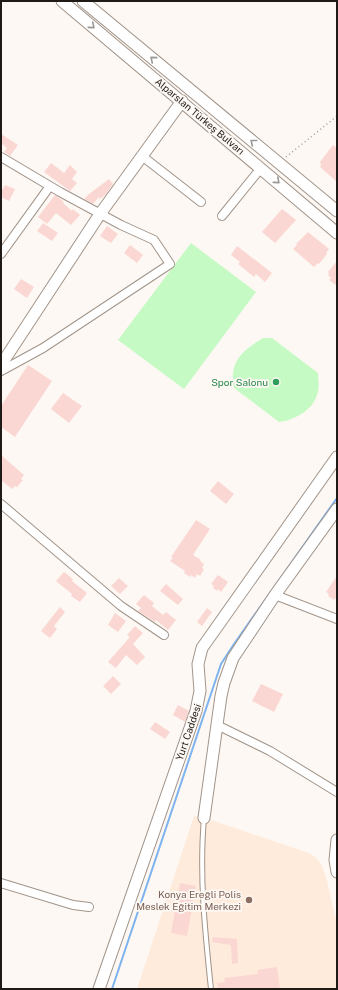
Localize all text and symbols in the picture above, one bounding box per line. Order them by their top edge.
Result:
one-way arrow [87,21,95,28]
one-way arrow [150,56,157,63]
street label: Alparslan Türkeş Bulvarı [153,75,247,157]
one-way arrow [250,139,257,146]
one-way arrow [273,177,280,184]
place label: Spor Salonu [211,376,268,388]
marker: Spor Salonu [271,377,281,387]
street label: Yurt Caddesi [173,702,203,762]
place label: Konya Ereğli Polis Meslek Eğitim Merkezi [136,888,241,912]
marker: Konya Ereğli Polis Meslek Eğitim Merkezi [244,895,254,905]

